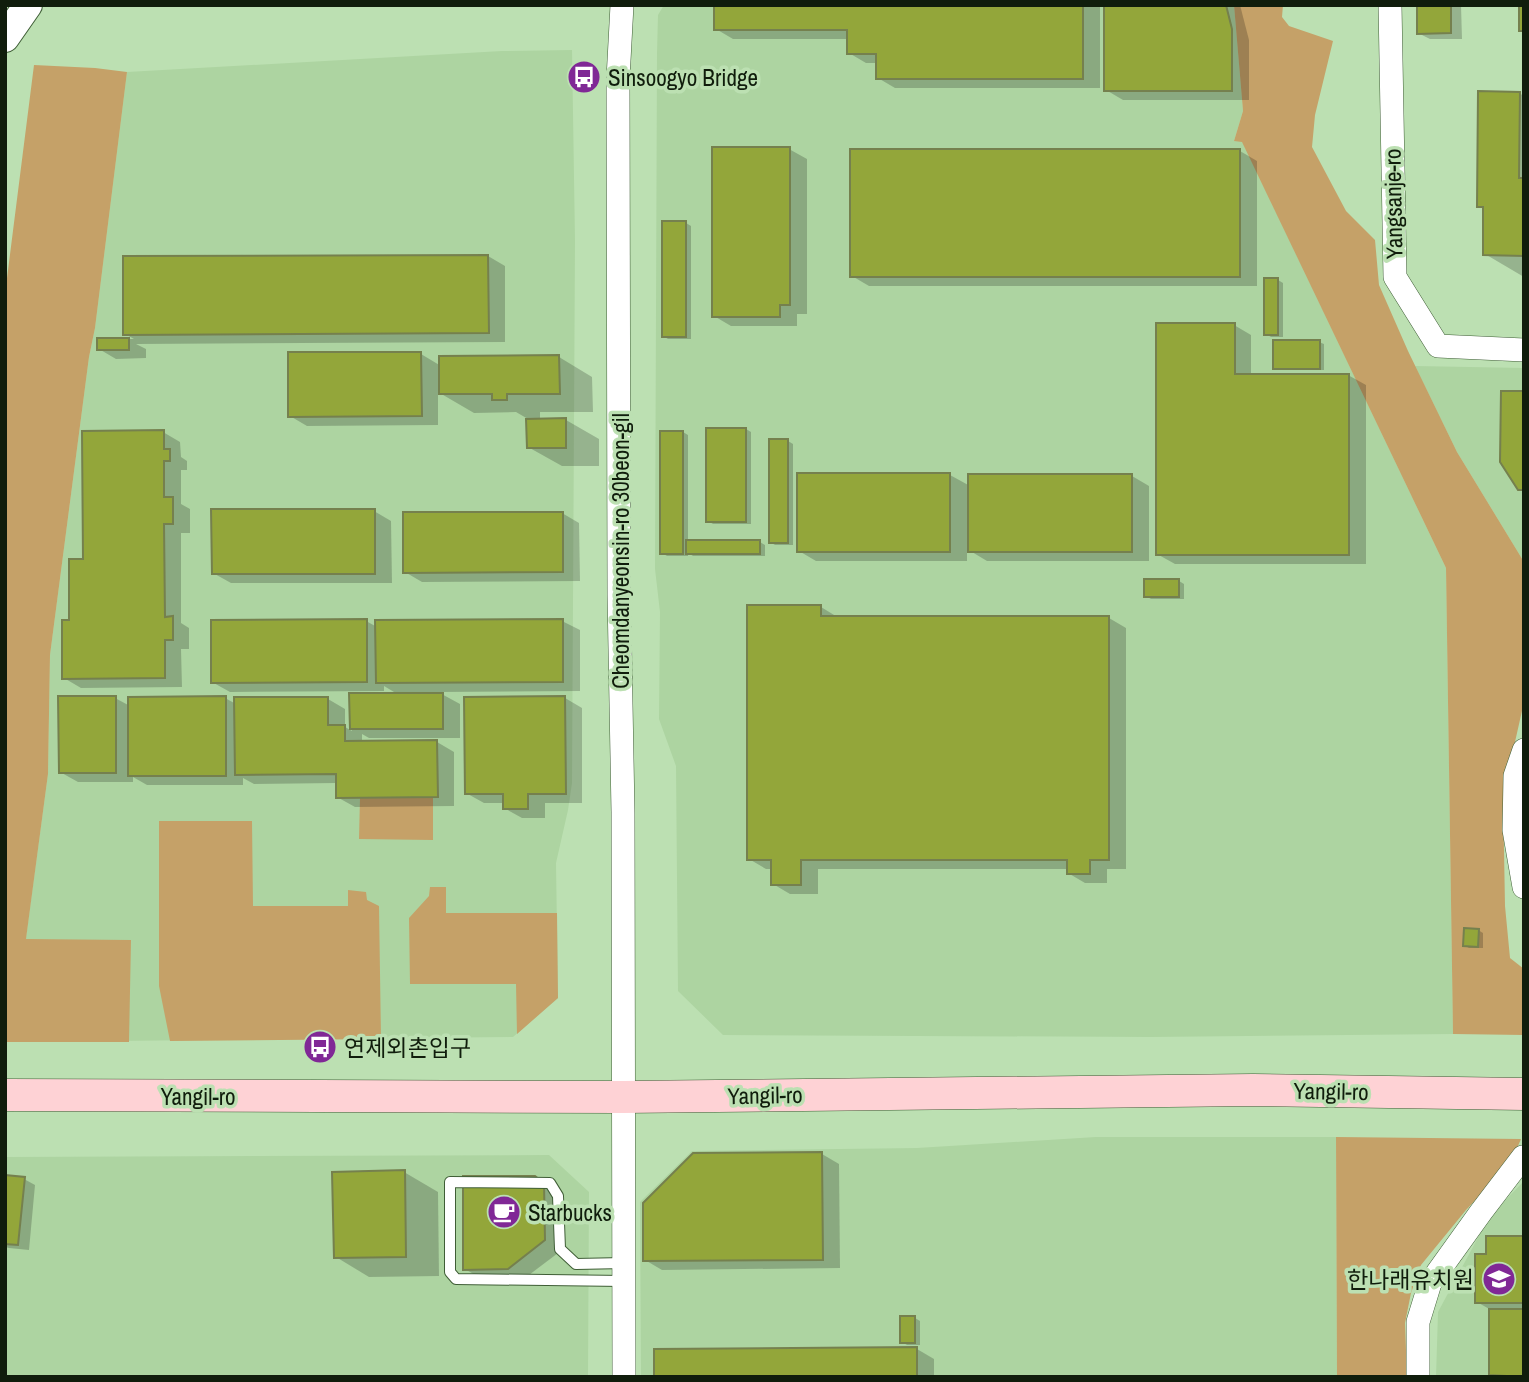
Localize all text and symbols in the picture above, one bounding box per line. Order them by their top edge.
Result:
bus stop icon: Sinsoogyo Bridge [565,58,603,96]
place label: Sinsoogyo Bridge [608,62,758,93]
street label: Yangsanje-ro [1377,148,1409,260]
street label: Cheomdanyeonsin-ro 30beon-gil [605,413,636,689]
bus stop icon: 연제외촌입구 [301,1028,339,1066]
place label: 연제외촌입구 [344,1032,471,1063]
street label: Yangil-ro [1293,1075,1369,1107]
street label: Yangil-ro [727,1079,803,1111]
street label: Yangil-ro [160,1081,236,1112]
cafe icon: Starbucks [485,1193,523,1231]
place label: Starbucks [528,1197,612,1228]
school or university icon: 한나래유치원 [1480,1260,1518,1298]
place label: 한나래유치원 [1347,1264,1474,1295]

